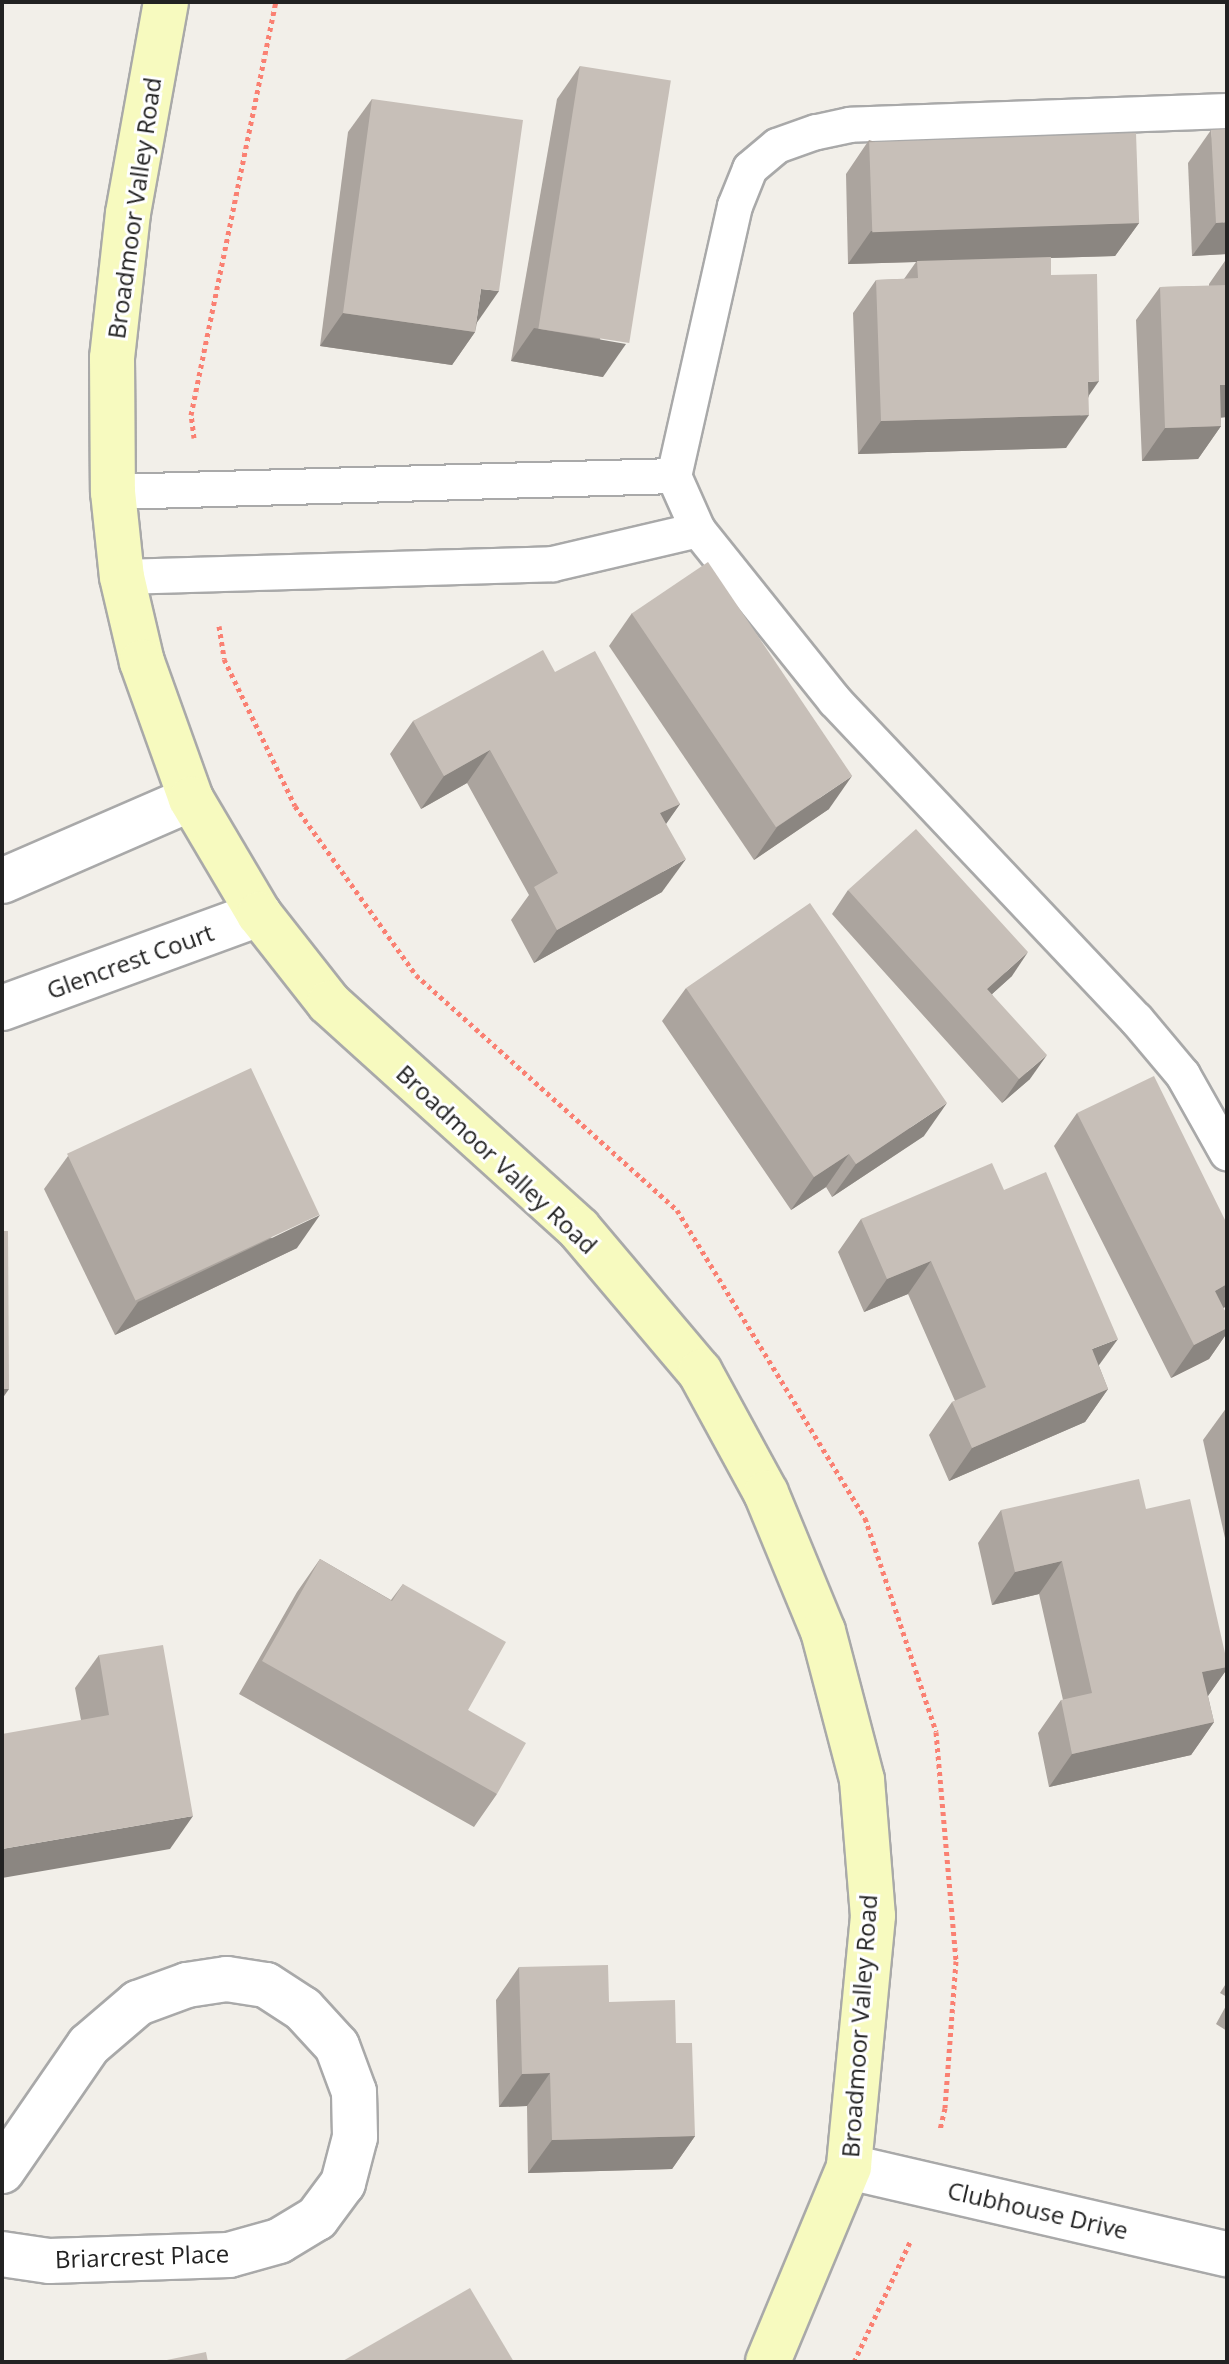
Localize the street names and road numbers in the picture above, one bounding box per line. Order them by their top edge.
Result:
street label: Broadmoor Valley Road [101,75,167,341]
street label: Glencrest Court [43,917,217,1005]
street label: Broadmoor Valley Road [391,1059,603,1259]
street label: Broadmoor Valley Road [835,1893,883,2159]
street label: Clubhouse Drive [945,2175,1131,2245]
street label: Briarcrest Place [54,2239,230,2273]

